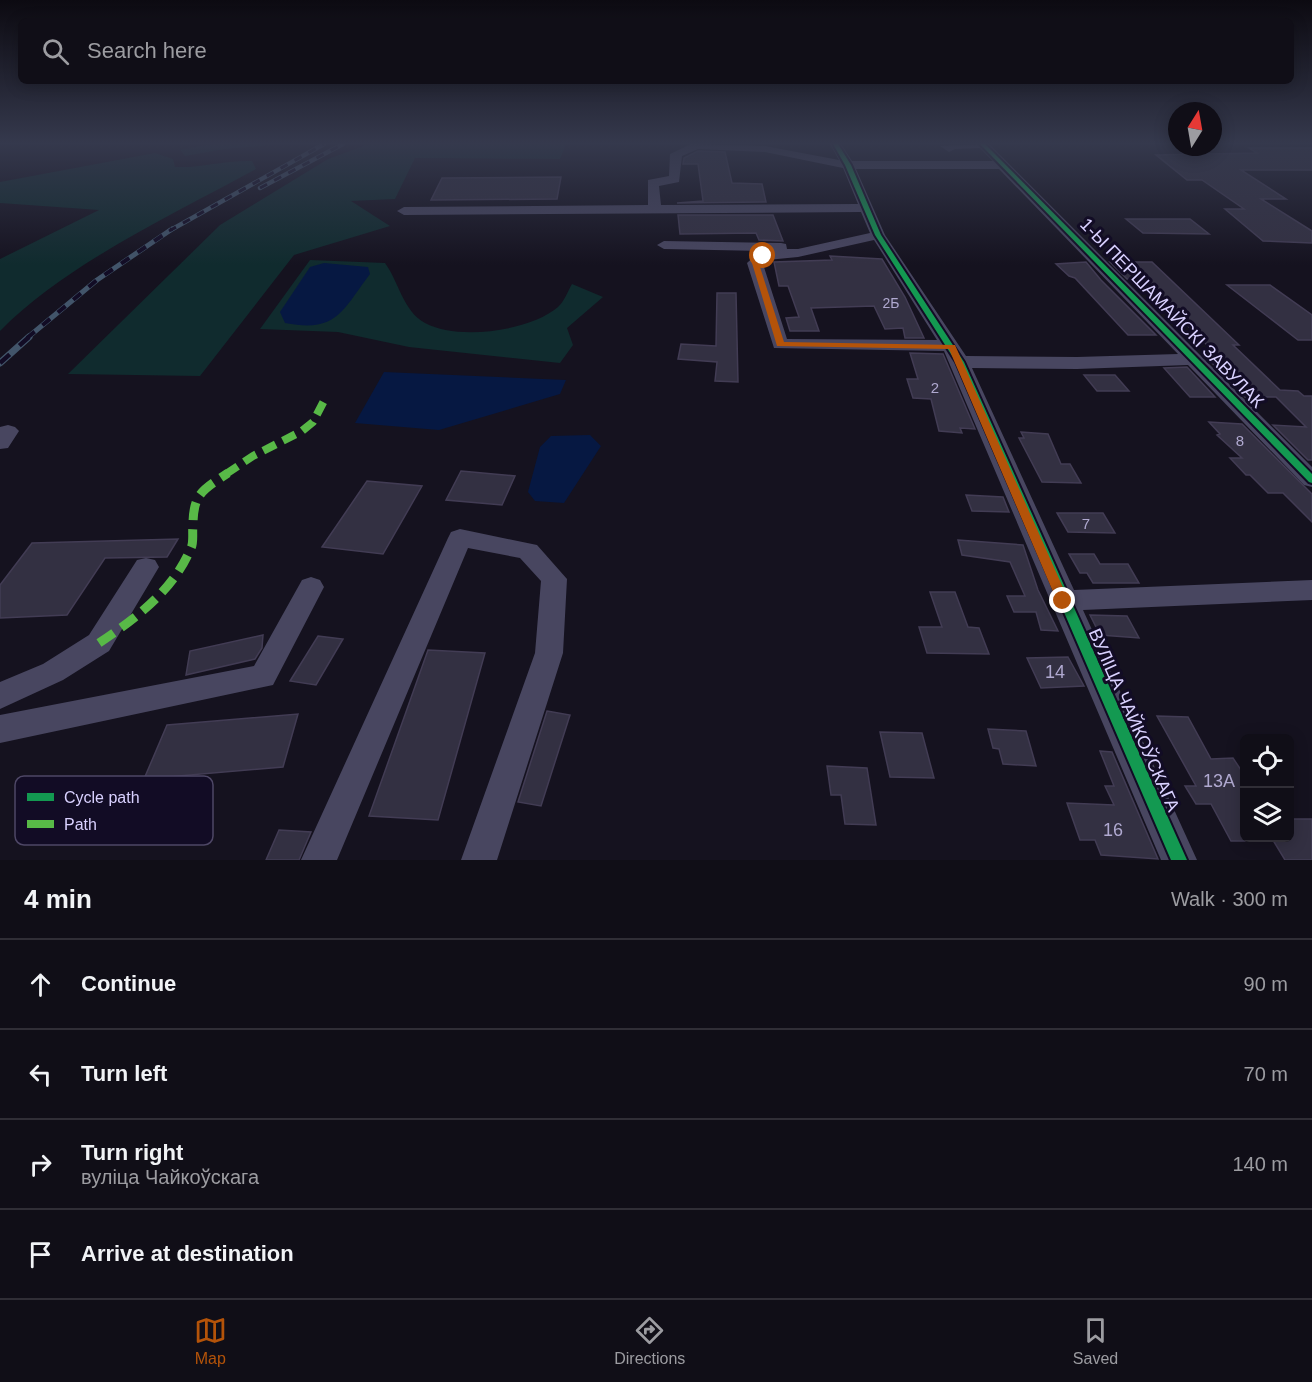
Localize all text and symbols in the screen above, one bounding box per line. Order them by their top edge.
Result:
search box [18,18,1294,84]
icon: search [39,35,72,68]
text: Search here [87,38,207,63]
north arrow [1168,102,1222,156]
street label: 1-Ы ПЕРШАМАЙСКІ ЗАВУЛАК [1076,214,1269,412]
route start [749,242,775,268]
house number: 2Б [883,295,899,311]
house number: 2 [931,379,939,396]
house number: 8 [1236,432,1244,449]
house number: 7 [1082,515,1090,532]
route end [1049,587,1075,613]
street label: ВУЛІЦА ЧАЙКОЎСКАГА [1085,625,1184,815]
house number: 14 [1045,662,1065,682]
map controls [1240,734,1294,842]
button: locate [1240,734,1294,788]
house number: 13А [1203,771,1235,791]
legend [15,776,213,845]
button: layers [1240,788,1294,842]
text: Cycle path [64,789,140,806]
text: Path [64,816,97,833]
house number: 16 [1103,820,1123,840]
text: 4 min [24,884,92,914]
text: Walk · 300 m [1171,888,1288,910]
icon: ahead [24,968,57,1001]
text: Continue [81,971,176,996]
text: 90 m [1244,973,1288,995]
icon: left [24,1058,57,1091]
text: Turn left [81,1061,167,1086]
text: 70 m [1244,1063,1288,1085]
text: Turn right [81,1140,183,1165]
icon: right [24,1148,57,1181]
text: 140 m [1232,1153,1288,1175]
text: вуліца Чайкоўскага [81,1166,259,1188]
icon: arrive [24,1238,57,1271]
text: Arrive at destination [81,1241,294,1266]
tab: Map [194,1314,227,1368]
tab: Directions [614,1314,685,1368]
tab: Saved [1073,1314,1118,1368]

